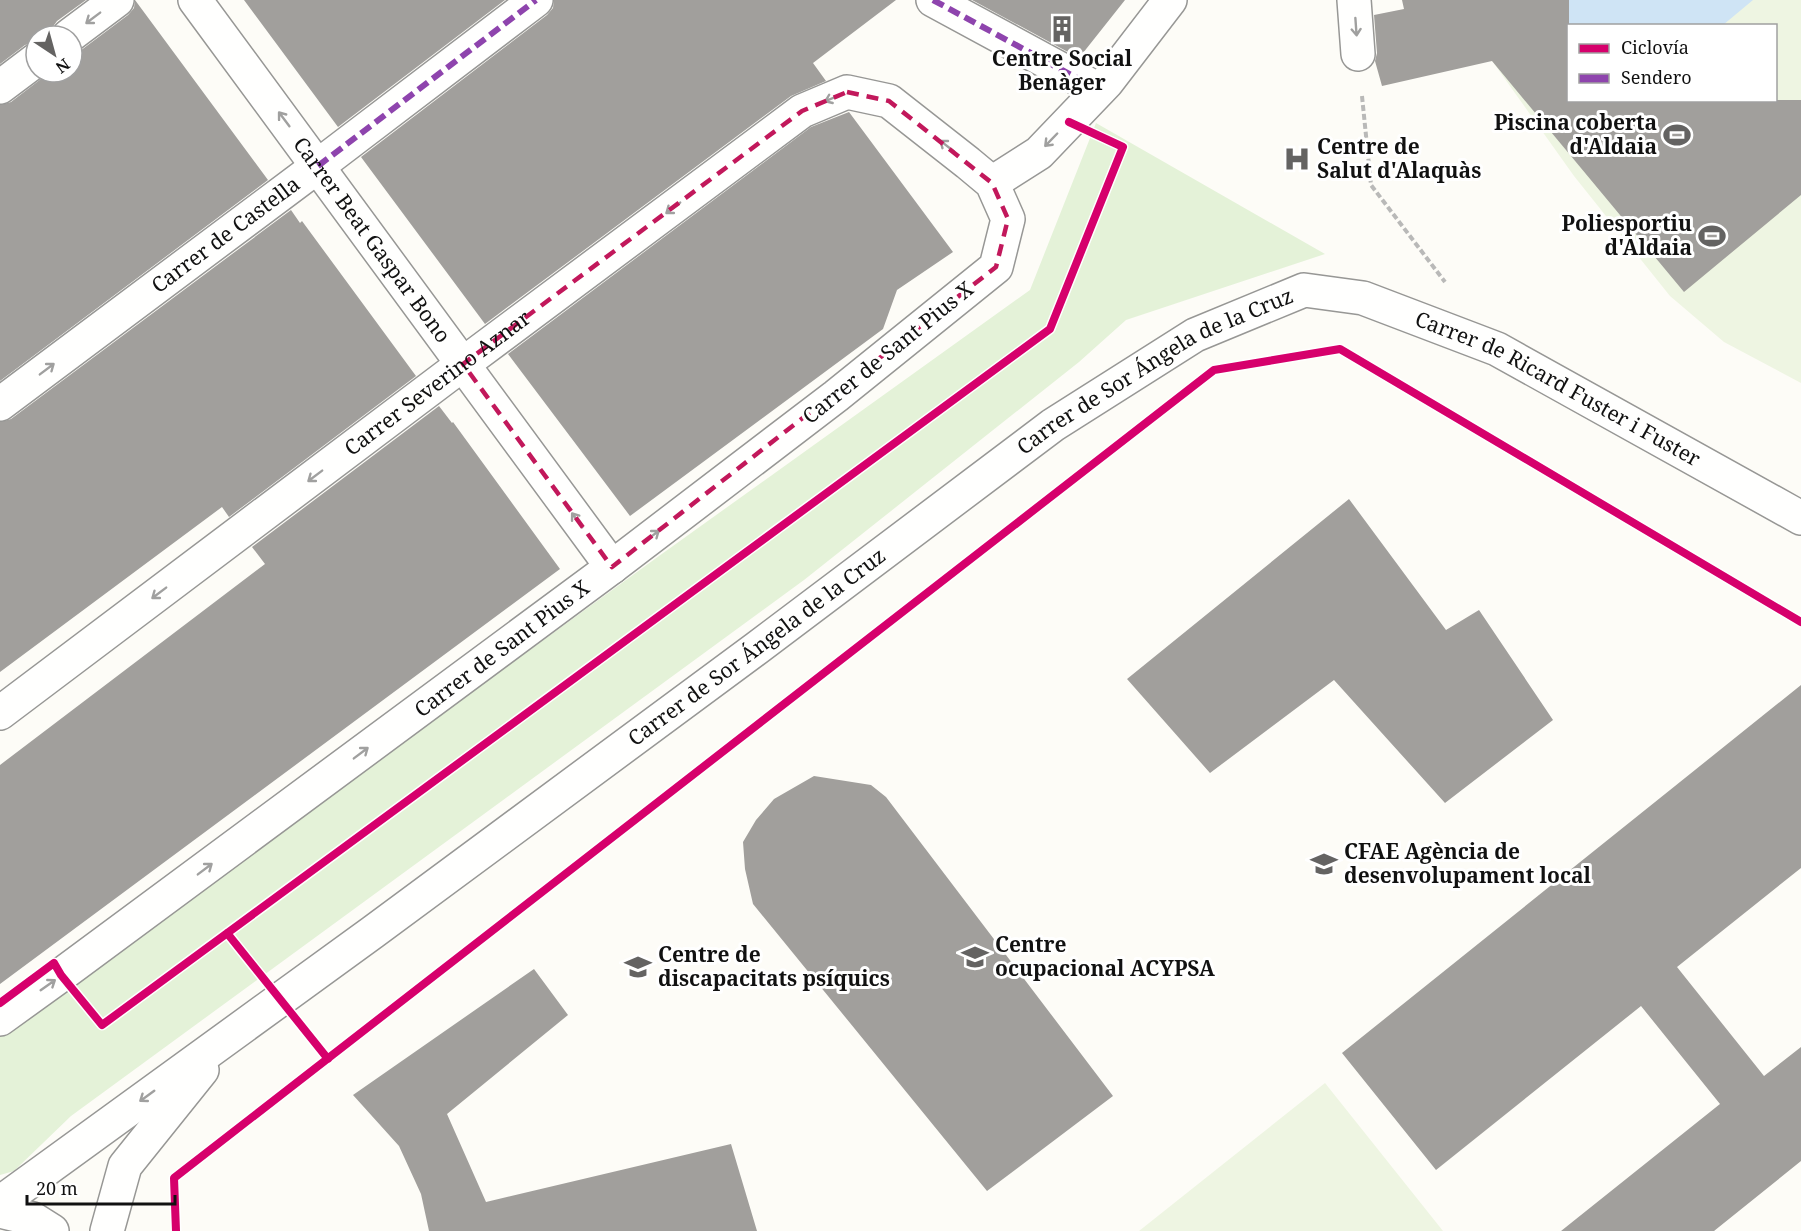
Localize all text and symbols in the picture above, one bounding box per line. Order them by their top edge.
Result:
one-way arrow [85,12,101,24]
building icon: Centre Social Benàger [1047,14,1077,44]
one-way arrow [1351,17,1362,37]
north arrow [24,24,84,84]
legend [1567,24,1777,102]
text: Ciclovía [1621,35,1689,59]
place label: Centre Social Benàger [992,44,1133,96]
text: N [51,54,74,79]
text: Sendero [1621,65,1692,89]
one-way arrow [824,93,843,104]
place label: Piscina coberta d'Aldaia [1494,108,1657,160]
one-way arrow [277,112,290,128]
sports icon: Piscina coberta d'Aldaia [1662,120,1692,150]
street label: Carrer Beat Gaspar Bono [287,131,457,348]
place label: Centre de Salut d'Alaquàs [1317,132,1481,184]
one-way arrow [1044,133,1058,148]
one-way arrow [939,140,955,153]
hospital icon: Centre de Salut d'Alaquàs [1282,144,1312,174]
street label: Carrer de Castella [145,170,305,299]
one-way arrow [665,201,681,214]
place label: Poliesportiu d'Aldaia [1561,209,1692,261]
sports icon: Poliesportiu d'Aldaia [1697,221,1727,251]
street label: Carrer de Sant Pius X [796,275,979,430]
street label: Carrer de Sor Ángela de la Cruz [1011,281,1297,460]
street label: Carrer Severino Aznar [338,303,536,462]
street label: Carrer de Ricard Fuster i Fuster [1411,304,1706,472]
one-way arrow [38,363,54,375]
one-way arrow [307,469,323,482]
one-way arrow [571,513,583,529]
one-way arrow [644,530,660,543]
street label: Carrer de Sor Ángela de la Cruz [622,541,891,752]
street label: Carrer de Sant Pius X [408,573,595,723]
one-way arrow [152,587,168,599]
one-way arrow [353,747,369,759]
place label: CFAE Agència de desenvolupament local [1344,837,1592,889]
school or university icon: CFAE Agència de desenvolupament local [1309,849,1339,879]
one-way arrow [196,863,212,875]
place label: Centre ocupacional ACYPSA [995,930,1215,982]
place label: Centre de discapacitats psíquics [658,940,890,992]
school or university icon: Centre ocupacional ACYPSA [960,942,990,972]
school or university icon: Centre de discapacitats psíquics [623,952,653,982]
one-way arrow [39,979,55,991]
one-way arrow [140,1089,156,1102]
scale bar [27,1168,176,1206]
text: 20 m [36,1176,78,1200]

